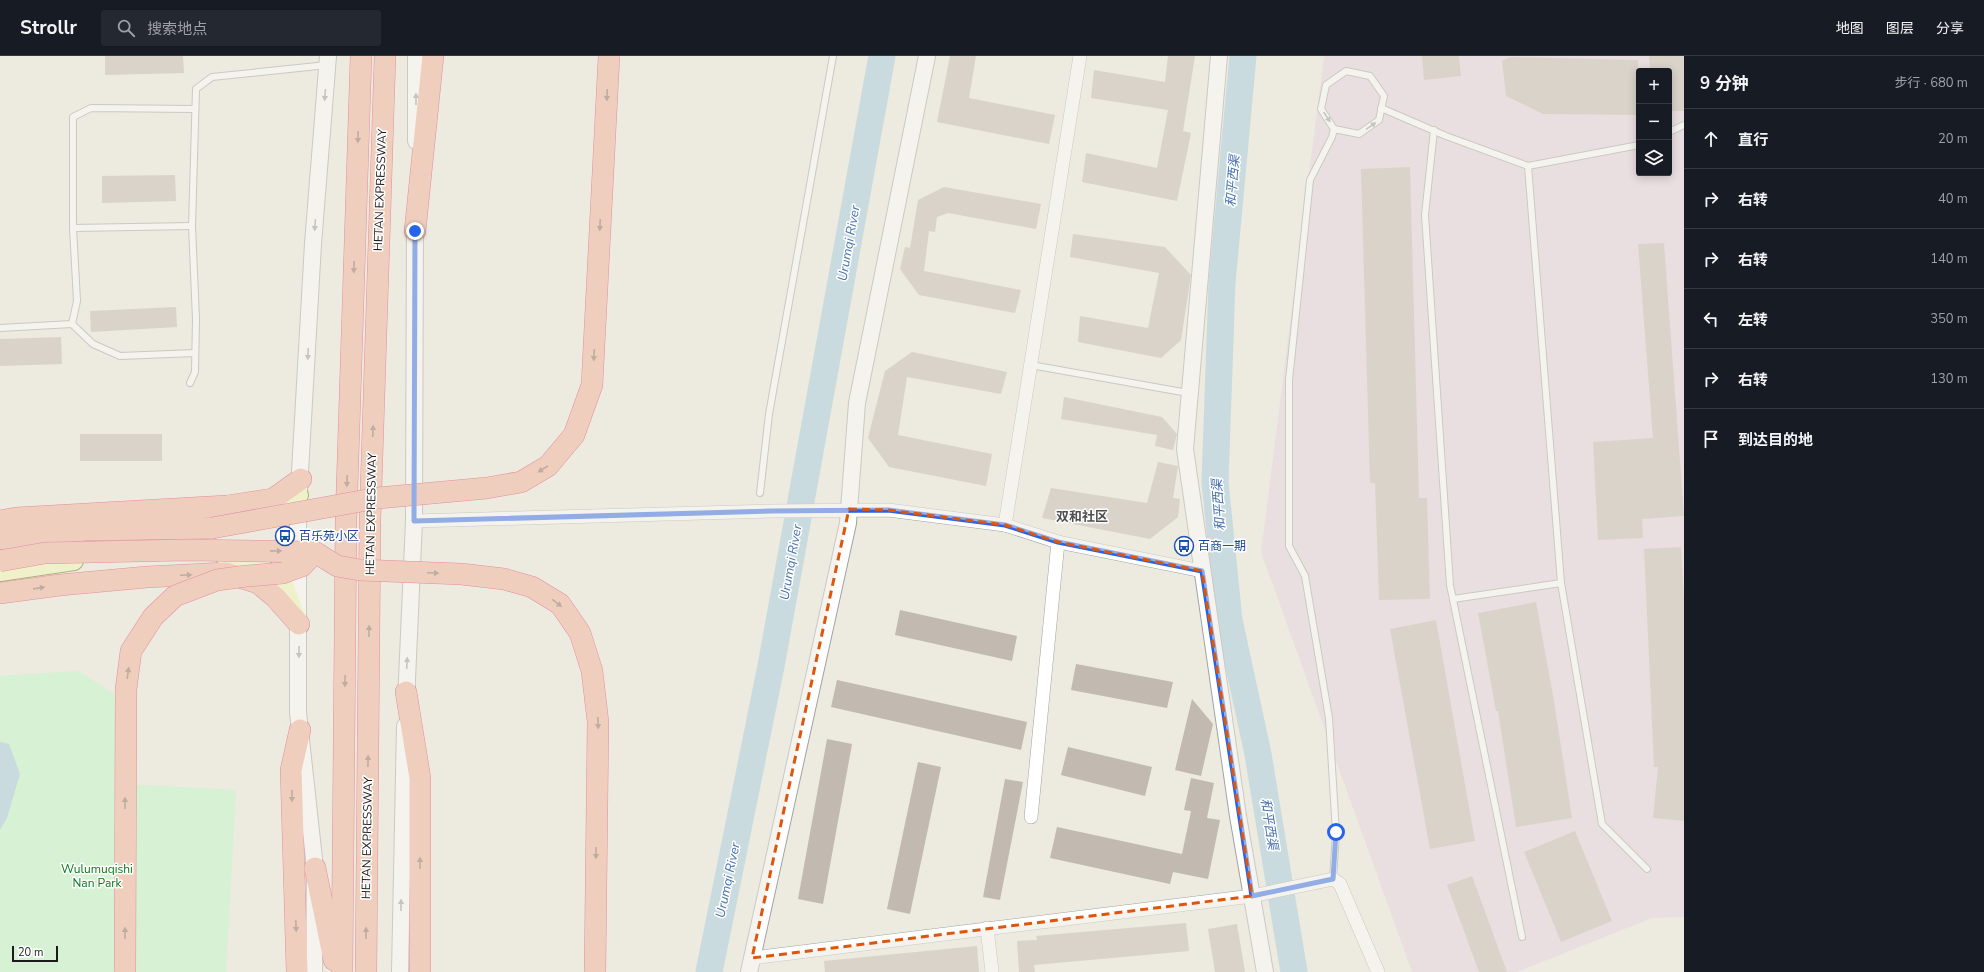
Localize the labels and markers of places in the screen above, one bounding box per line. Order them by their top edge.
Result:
bus stop icon: 百乐苑小区 [274,525,296,547]
place label: 百乐苑小区 [299,528,359,544]
bus stop icon: 百商一期 [1173,535,1195,557]
place label: 百商一期 [1198,538,1246,554]

